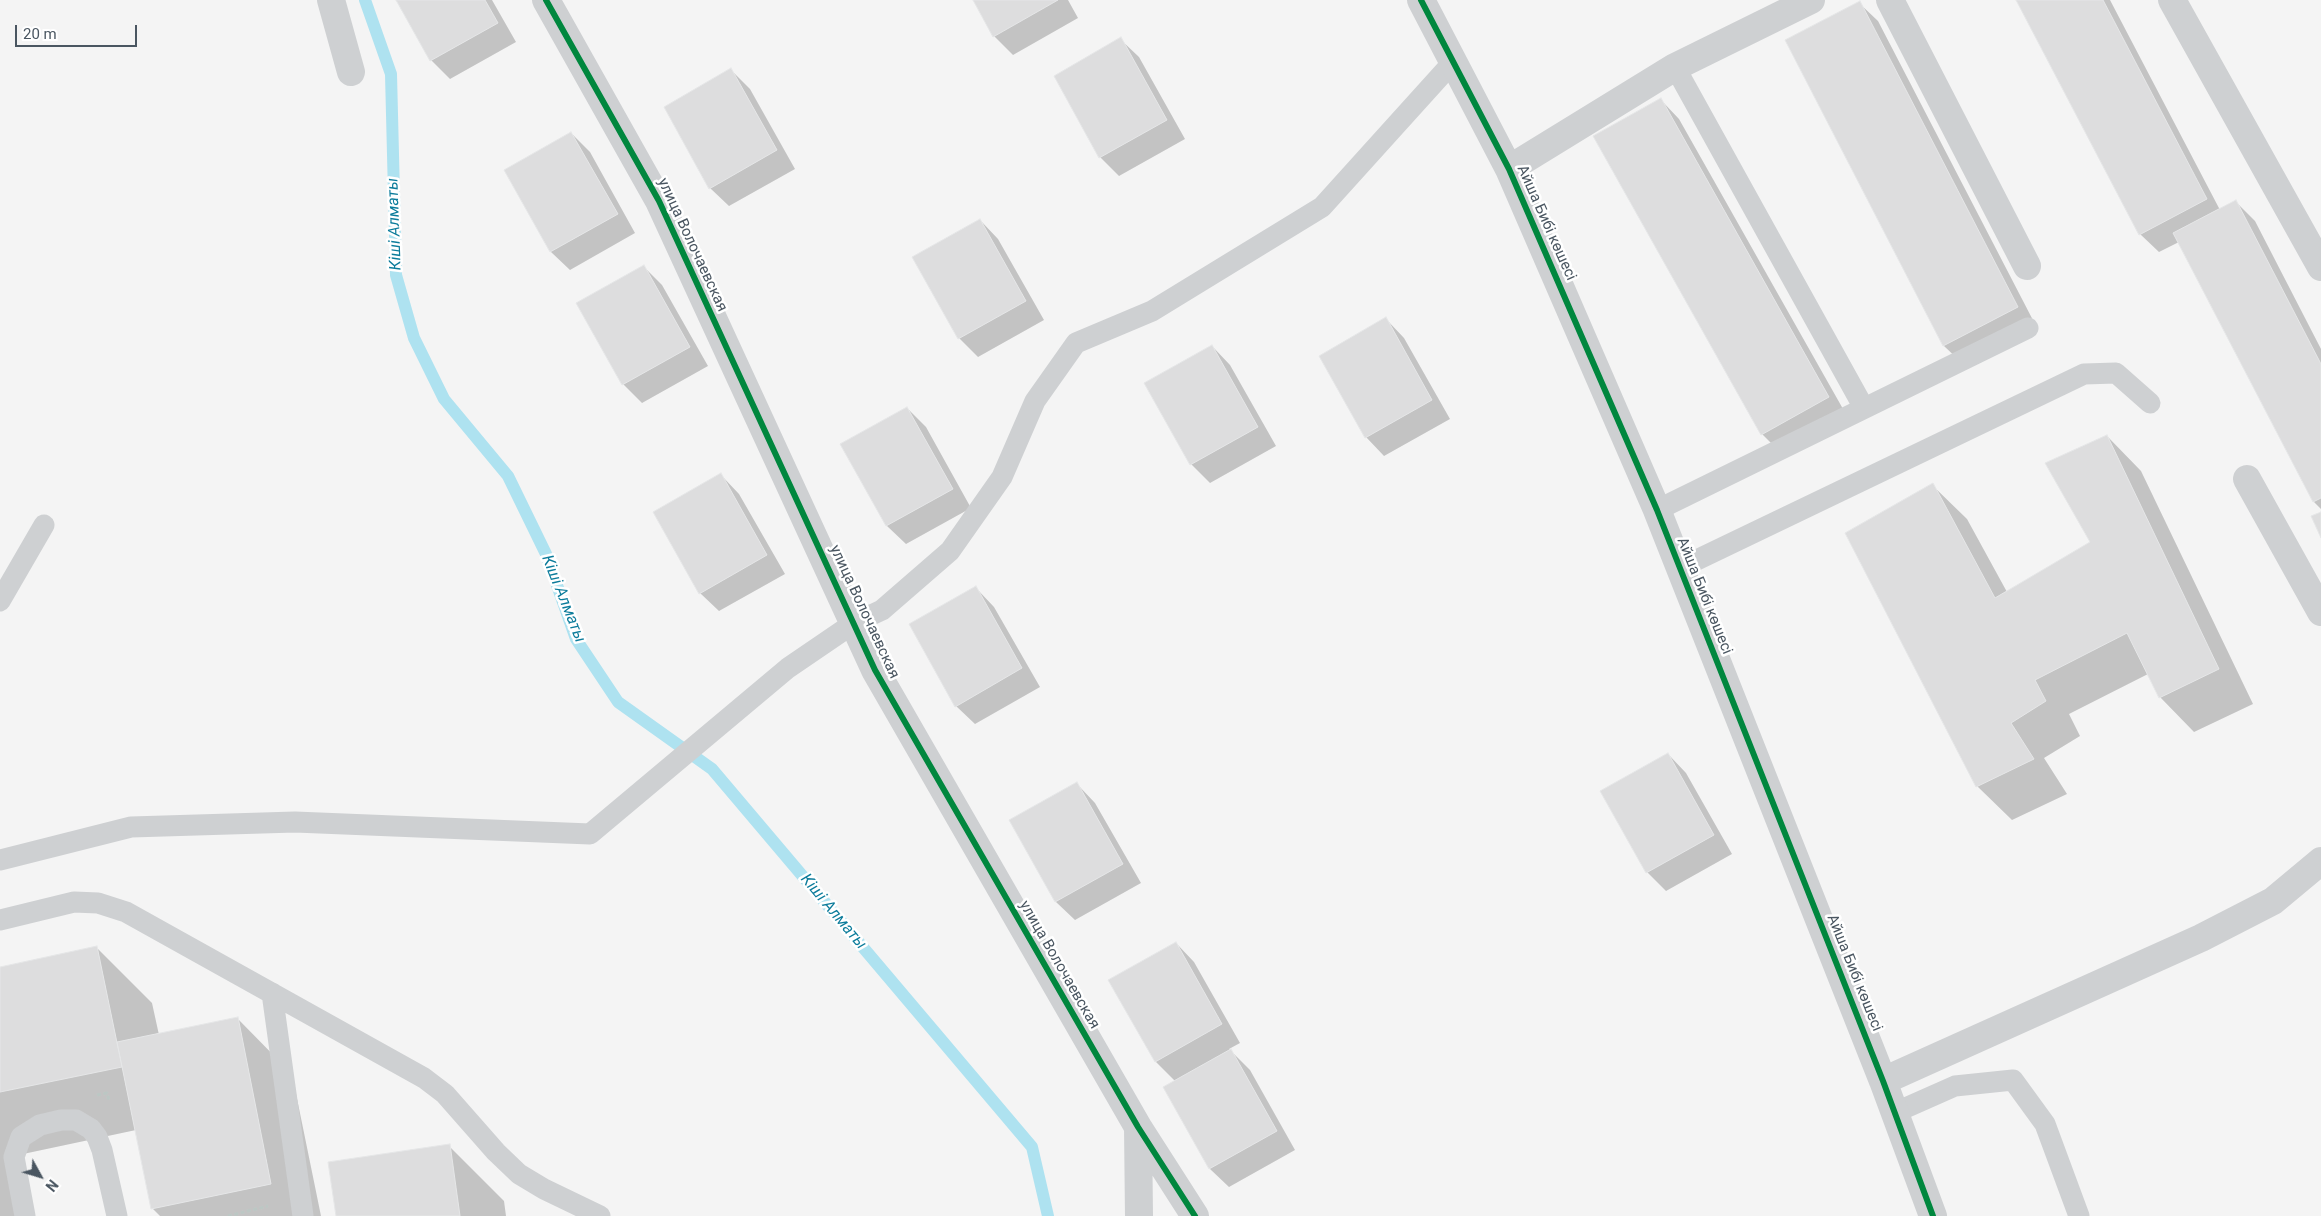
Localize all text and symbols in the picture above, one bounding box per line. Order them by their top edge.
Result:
scale bar [18,15,140,47]
text: 20 m [23,25,57,43]
street label: Айша Бибі көшесі [1512,163,1580,283]
street label: улица Волочаевская [653,175,731,315]
water label: Кіші Алматы [384,177,406,271]
street label: Айша Бибі көшесі [1672,535,1736,657]
street label: улица Волочаевская [825,542,903,682]
water label: Кіші Алматы [537,552,589,646]
water label: Кіші Алматы [796,870,870,954]
street label: улица Волочаевская [1015,898,1103,1032]
street label: Айша Бибі көшесі [1822,912,1886,1034]
north arrow [15,1151,65,1201]
text: N [42,1177,61,1194]

